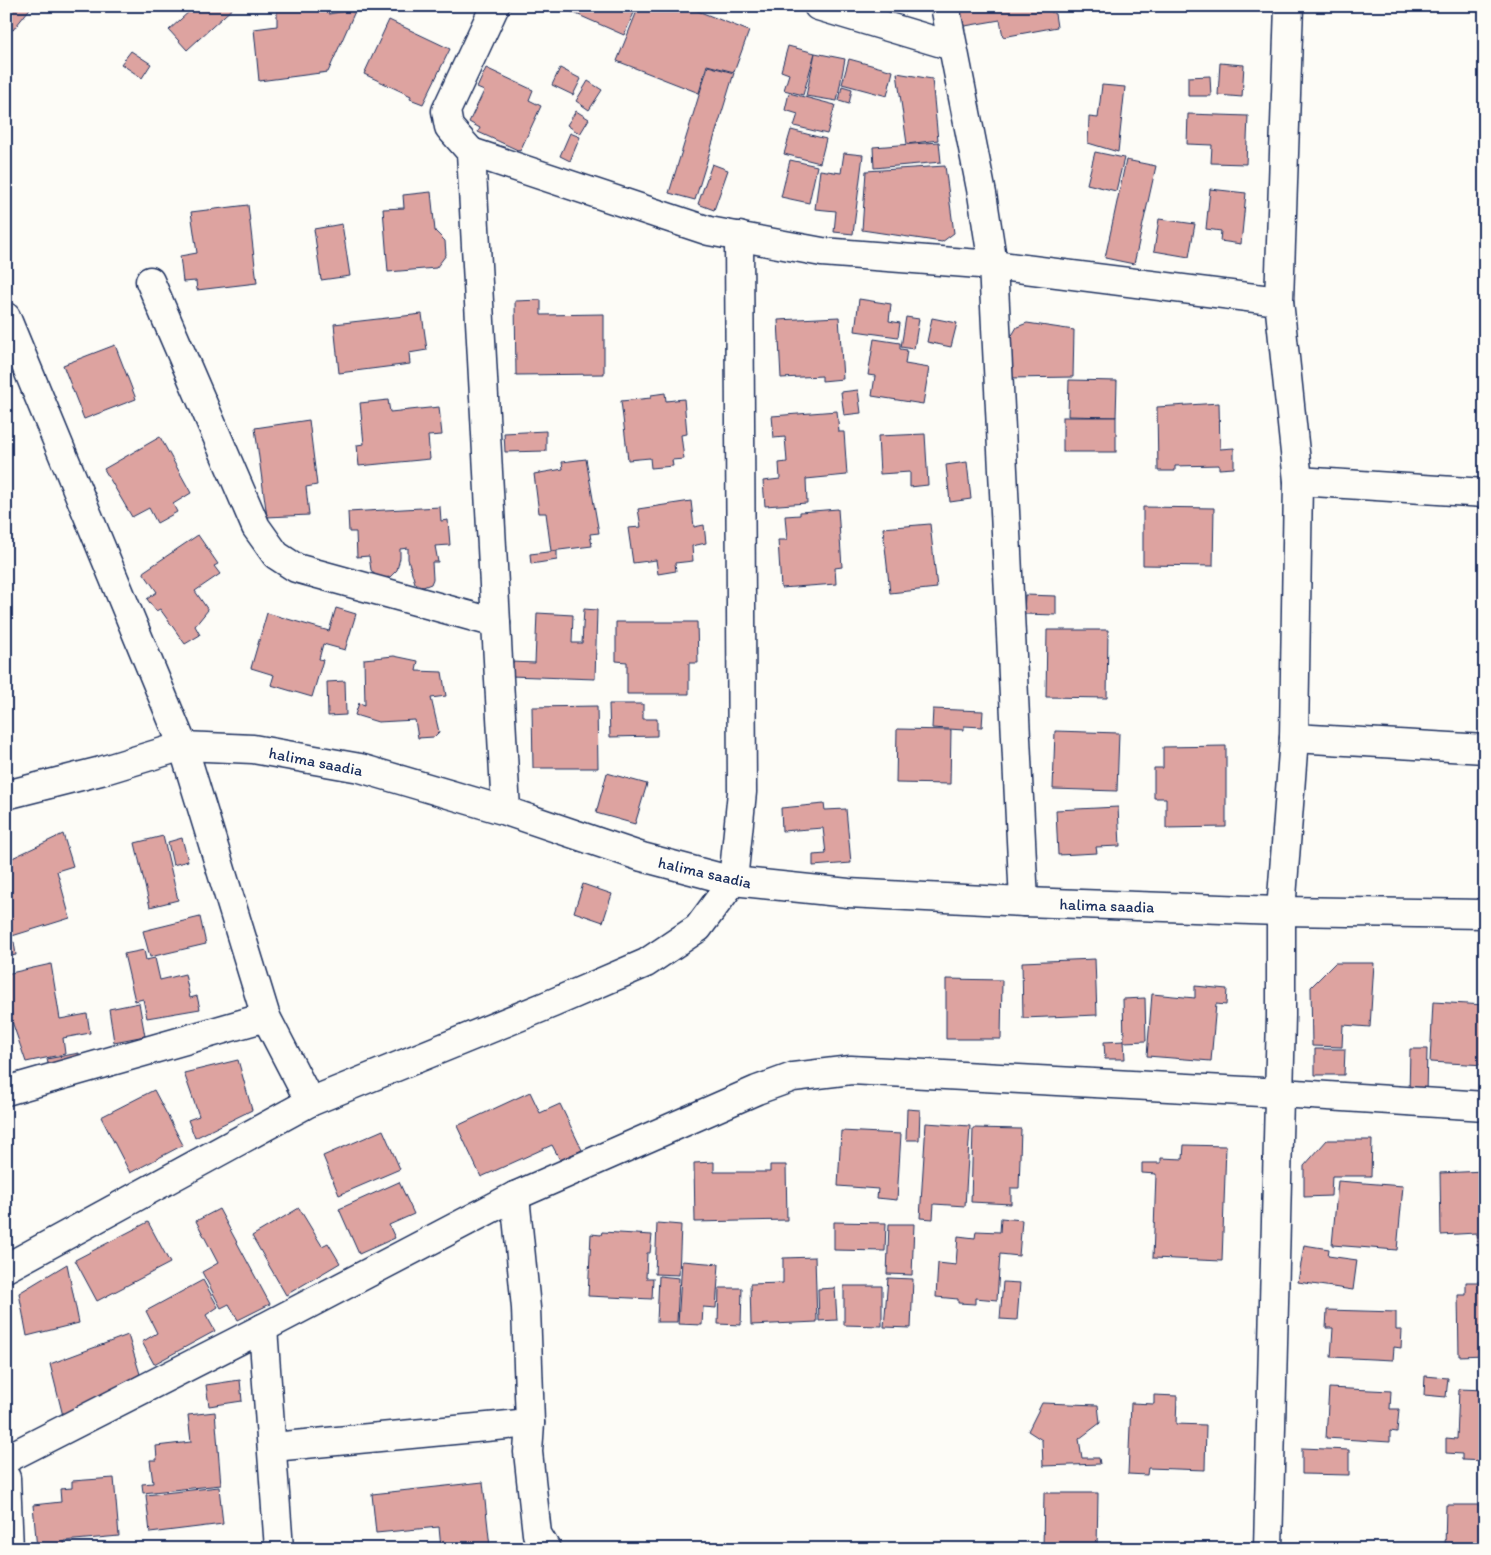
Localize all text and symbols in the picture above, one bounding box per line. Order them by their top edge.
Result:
street label: halima saadia [267,743,365,780]
street label: halima saadia [656,853,754,893]
street label: halima saadia [1059,894,1156,917]

